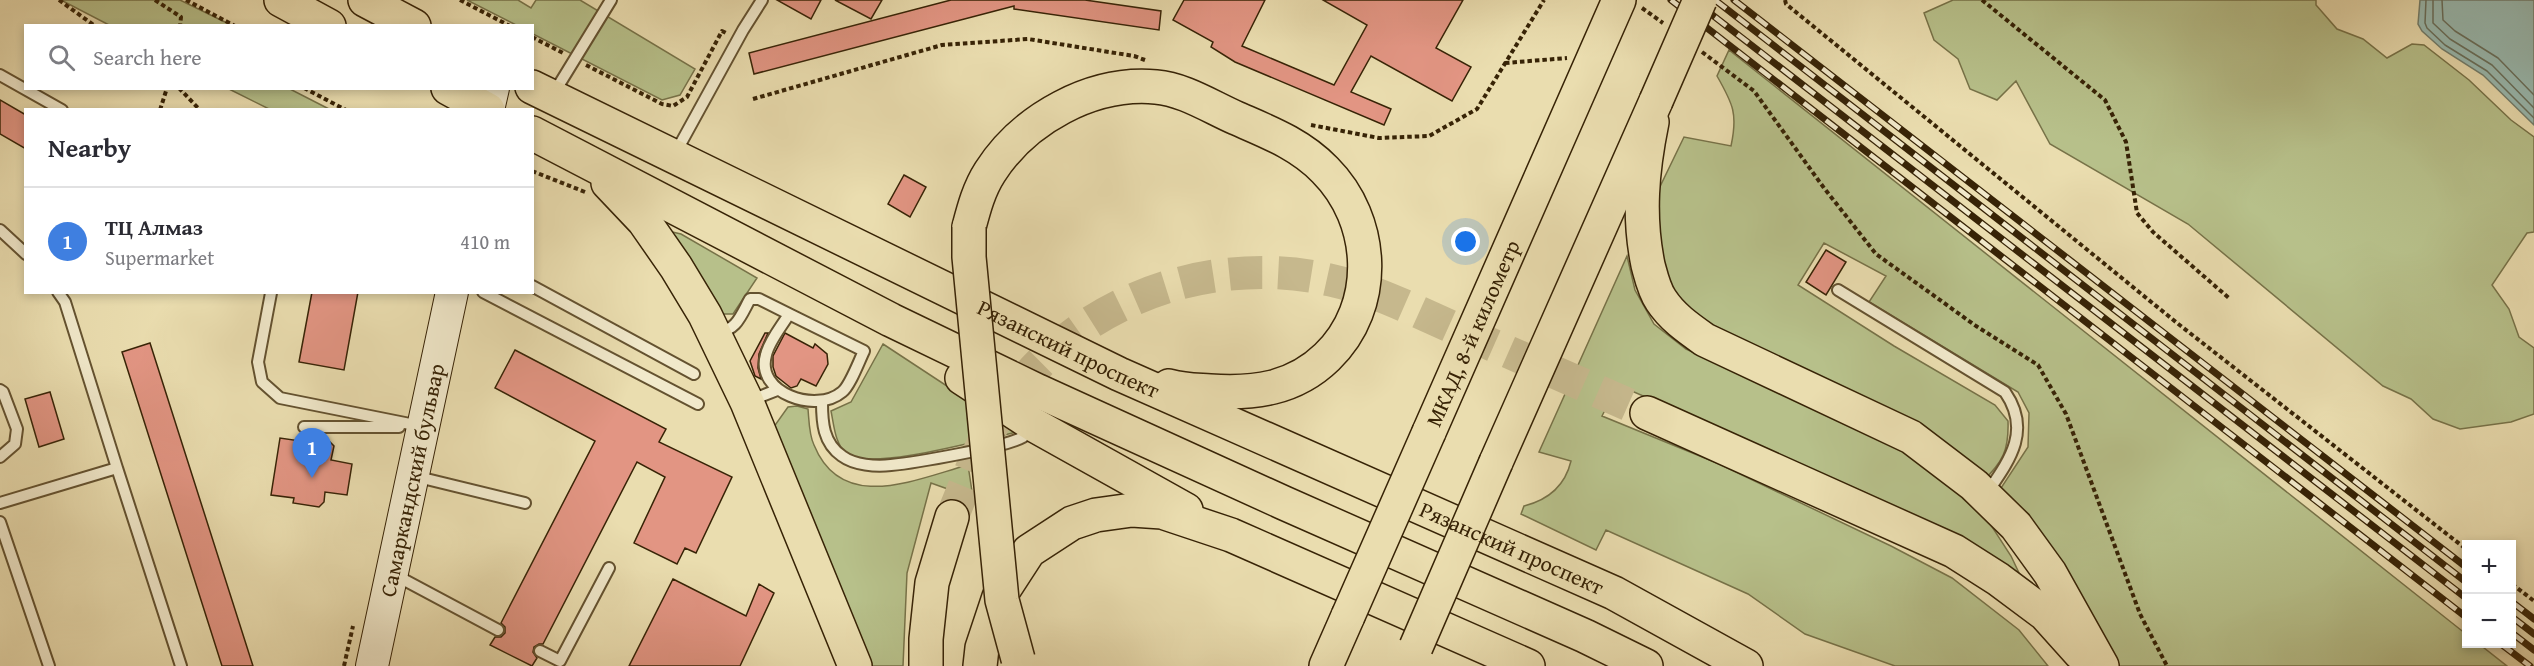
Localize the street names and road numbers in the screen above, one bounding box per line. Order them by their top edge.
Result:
street label: МКАД, 8-й километр [1417,235,1528,432]
street label: Рязанский проспект [972,291,1165,406]
street label: Самаркандский бульвар [371,361,452,600]
street label: Рязанский проспект [1415,493,1609,603]

